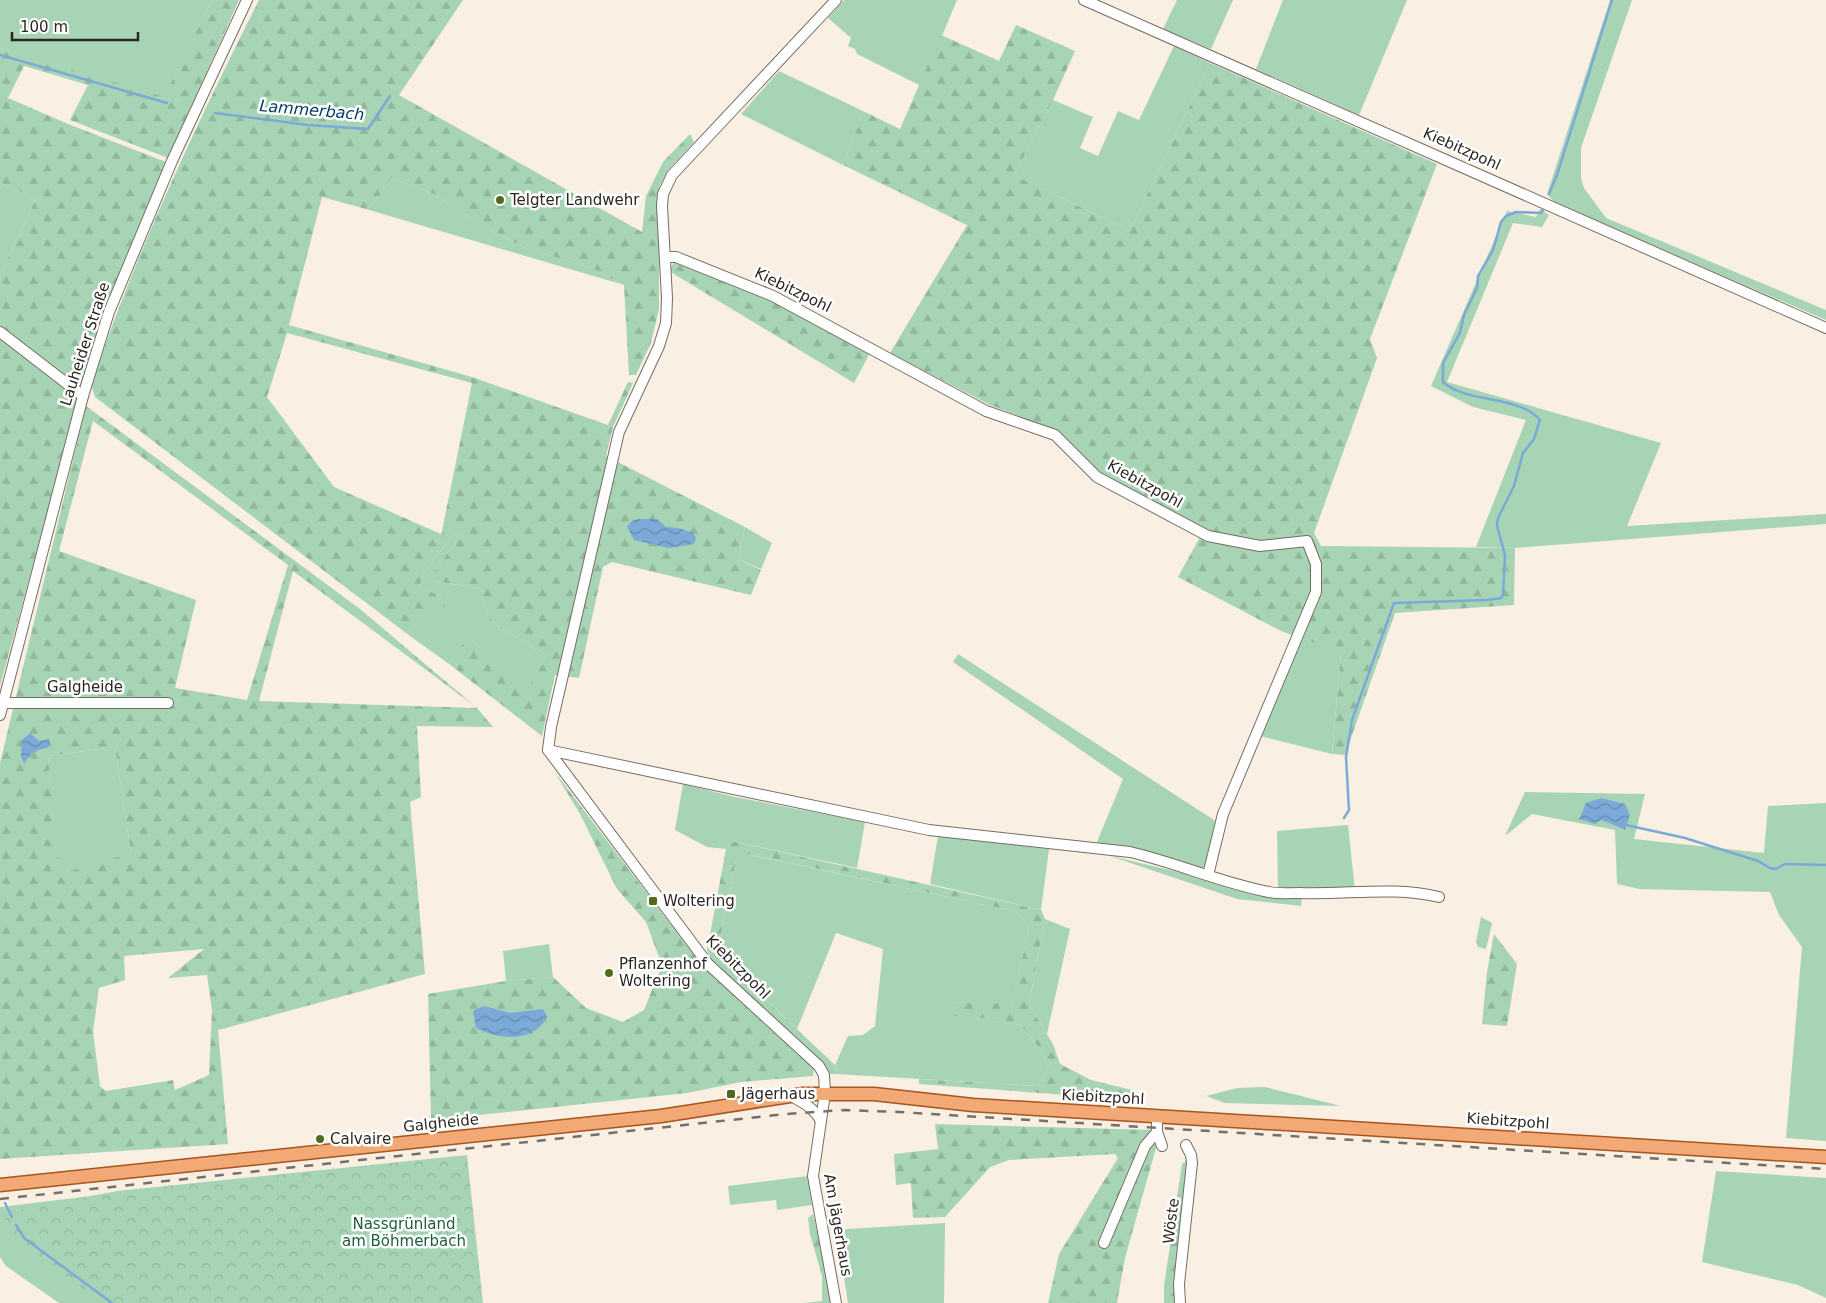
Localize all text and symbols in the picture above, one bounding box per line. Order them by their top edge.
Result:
scale bar [12,10,139,42]
text: 100 m [20,18,68,36]
water label: Lammerbach [259,96,365,124]
street label: Kiebitzpohl [1420,124,1504,174]
place label: Telgter Landwehr [509,191,640,209]
marker: Telgter Landwehr [494,194,506,206]
street label: Kiebitzpohl [752,264,834,316]
street label: Lauheider Straße [56,280,114,408]
street label: Kiebitzpohl [1104,456,1186,512]
street label: Galgheide [47,678,123,696]
place label: Woltering [663,892,735,910]
marker: Woltering [647,895,659,907]
street label: Kiebitzpohl [702,931,774,1003]
place label: Pflanzenhof Woltering [619,955,707,990]
marker: Pflanzenhof Woltering [603,967,615,979]
place label: Jägerhaus [740,1085,815,1103]
street label: Kiebitzpohl [1061,1086,1145,1108]
marker: Jägerhaus [725,1088,737,1100]
street label: Kiebitzpohl [1466,1109,1550,1133]
street label: Galgheide [402,1110,480,1136]
place label: Calvaire [330,1130,391,1148]
marker: Calvaire [314,1133,326,1145]
street label: Am Jägerhaus [820,1172,856,1278]
street label: Wöste [1159,1197,1183,1245]
park label: Nassgrünland am Böhmerbach [342,1215,466,1250]

